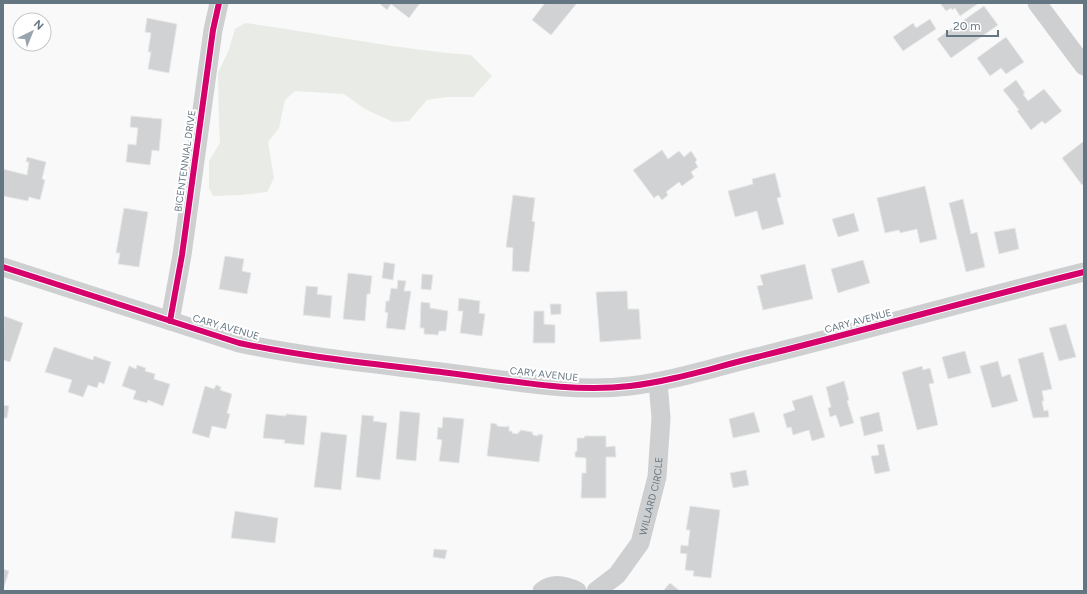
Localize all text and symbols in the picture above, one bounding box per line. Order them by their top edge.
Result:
north arrow [12,12,52,52]
scale bar [947,12,998,38]
text: N [31,17,46,33]
text: 20 m [953,19,981,33]
street label: BICENTENNIAL DRIVE [171,109,199,213]
street label: CARY AVENUE [823,306,893,336]
street label: CARY AVENUE [191,311,261,343]
street label: CARY AVENUE [509,364,579,384]
street label: WILLARD CIRCLE [636,457,665,537]

